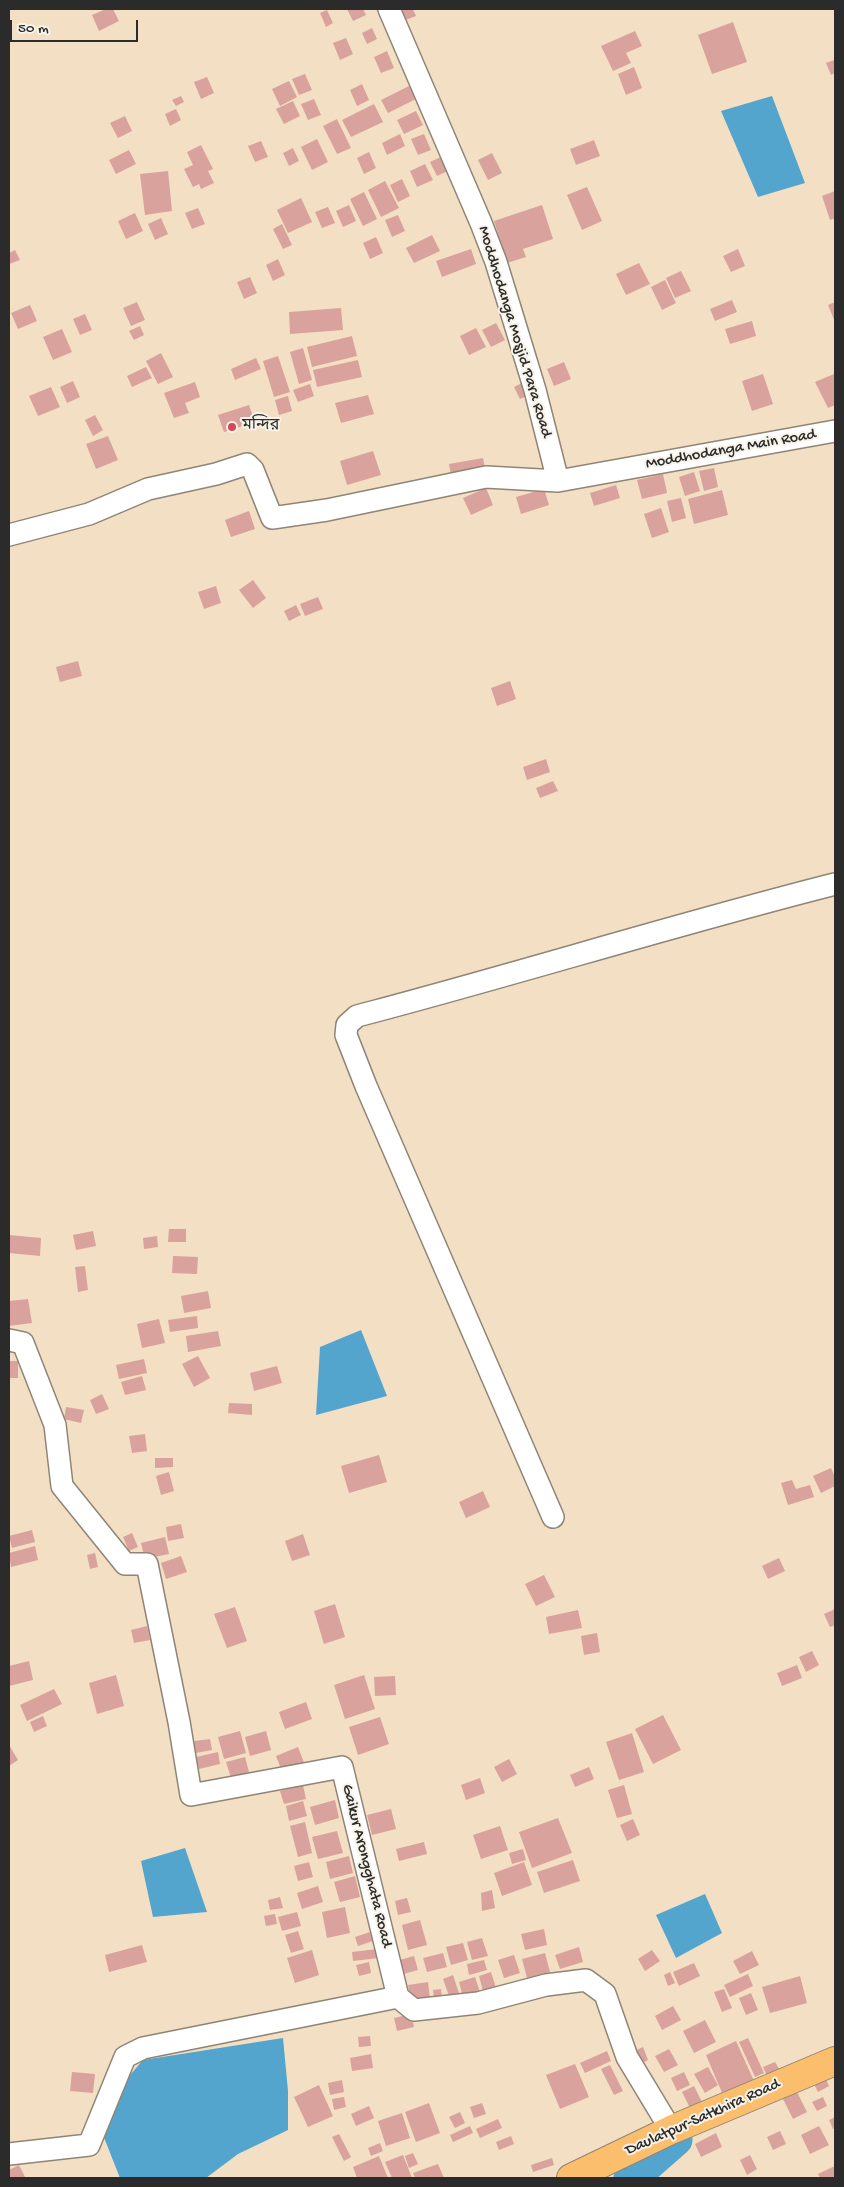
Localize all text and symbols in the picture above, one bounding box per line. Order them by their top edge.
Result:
scale bar [12,10,140,42]
text: 50 m [18,20,49,38]
street label: Moddhodanga Mosjid Para Road [473,224,555,440]
place label: মন্দির [242,417,279,437]
marker: মন্দির [226,421,238,433]
street label: Moddhodanga Main Road [644,426,818,474]
street label: Gaikur Arongghata Road [336,1782,396,1950]
street label: Daulatpur-Satkhira Road [623,2075,783,2161]

